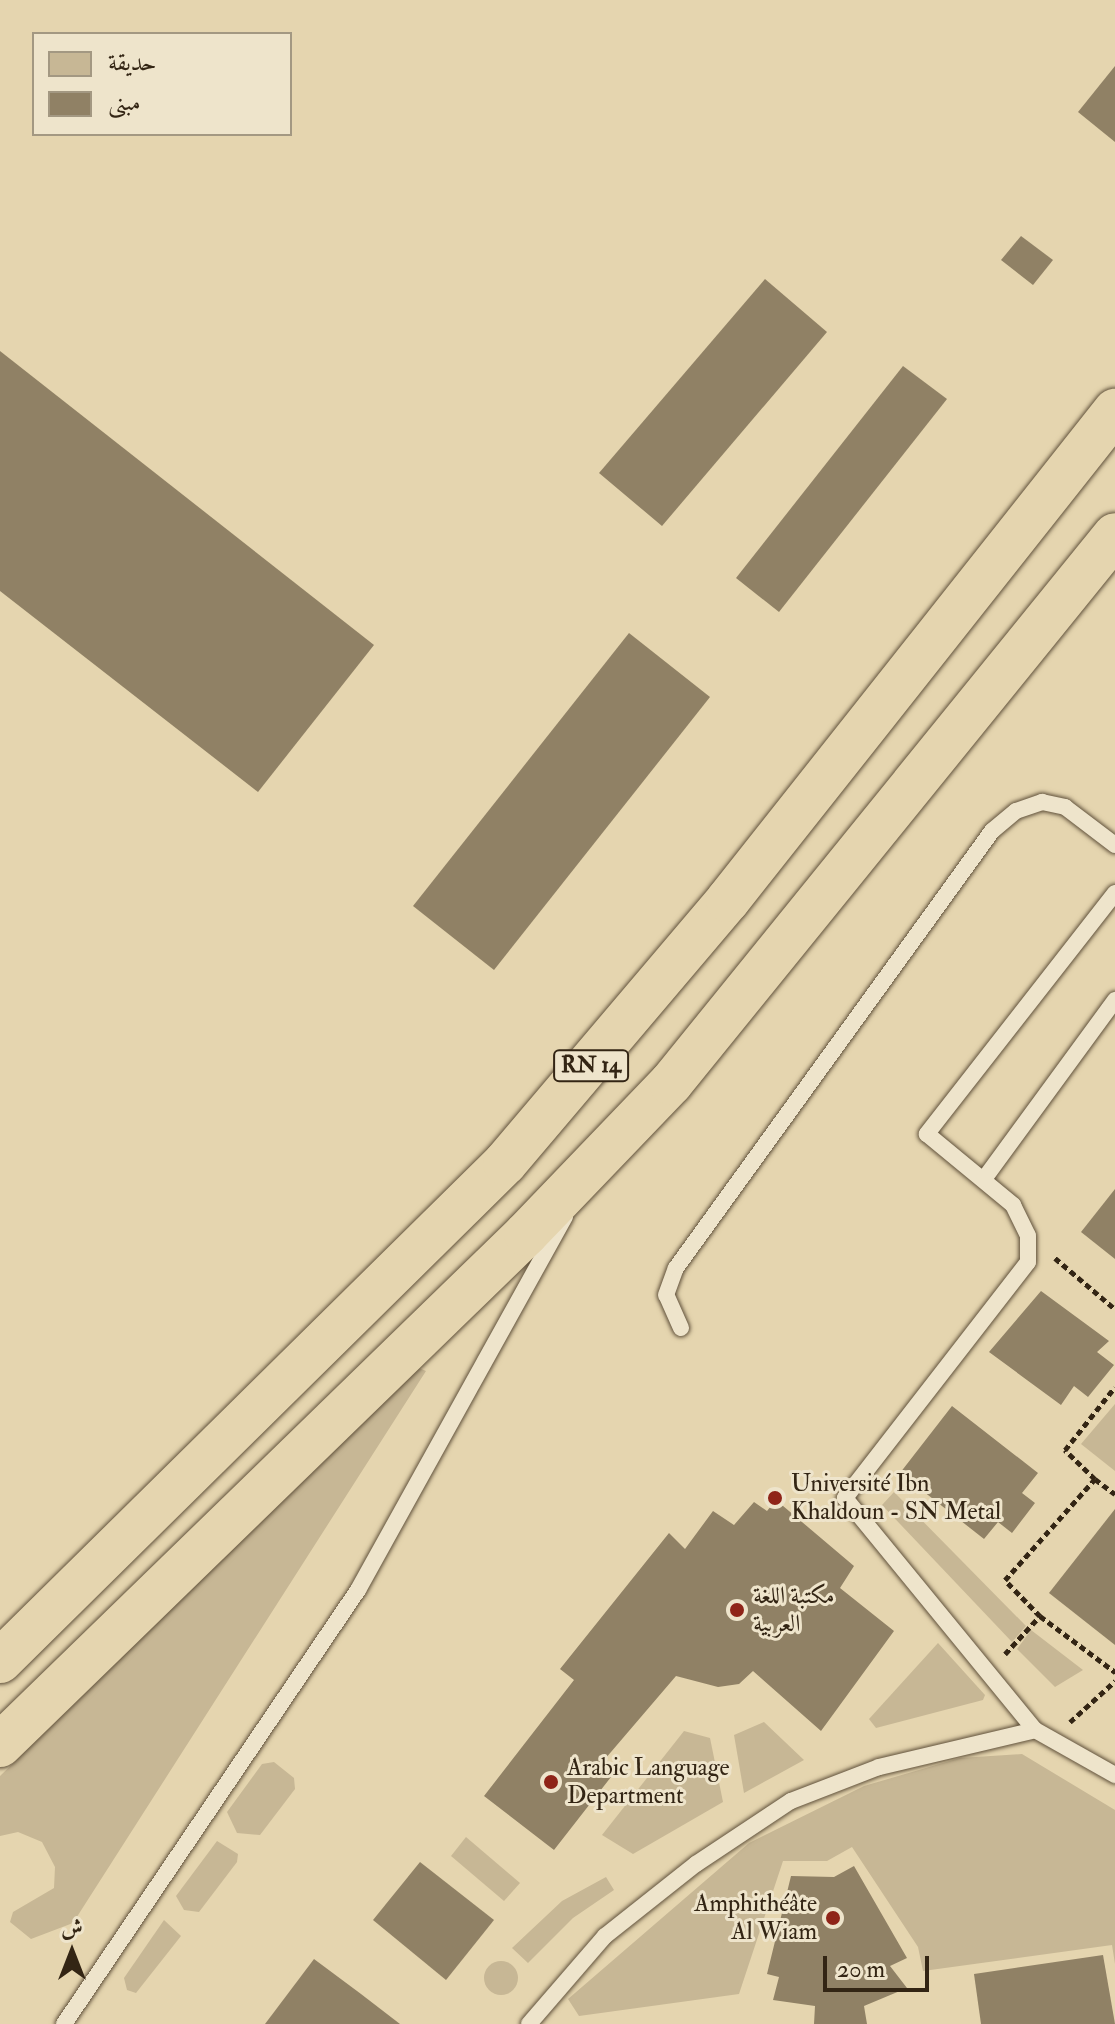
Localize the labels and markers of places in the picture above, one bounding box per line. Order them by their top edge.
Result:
place label: Université Ibn Khaldoun - SN Metal [791,1470,1001,1526]
marker: Université Ibn Khaldoun - SN Metal [766,1489,784,1507]
place label: مكتبة اللغة العربية [753,1582,834,1638]
marker: مكتبة اللغة العربية [728,1601,746,1619]
place label: Arabic Language Department [567,1754,730,1810]
marker: Arabic Language Department [542,1773,560,1791]
place label: Amphithéâte Al Wiam [694,1890,817,1946]
marker: Amphithéâte Al Wiam [824,1909,842,1927]

